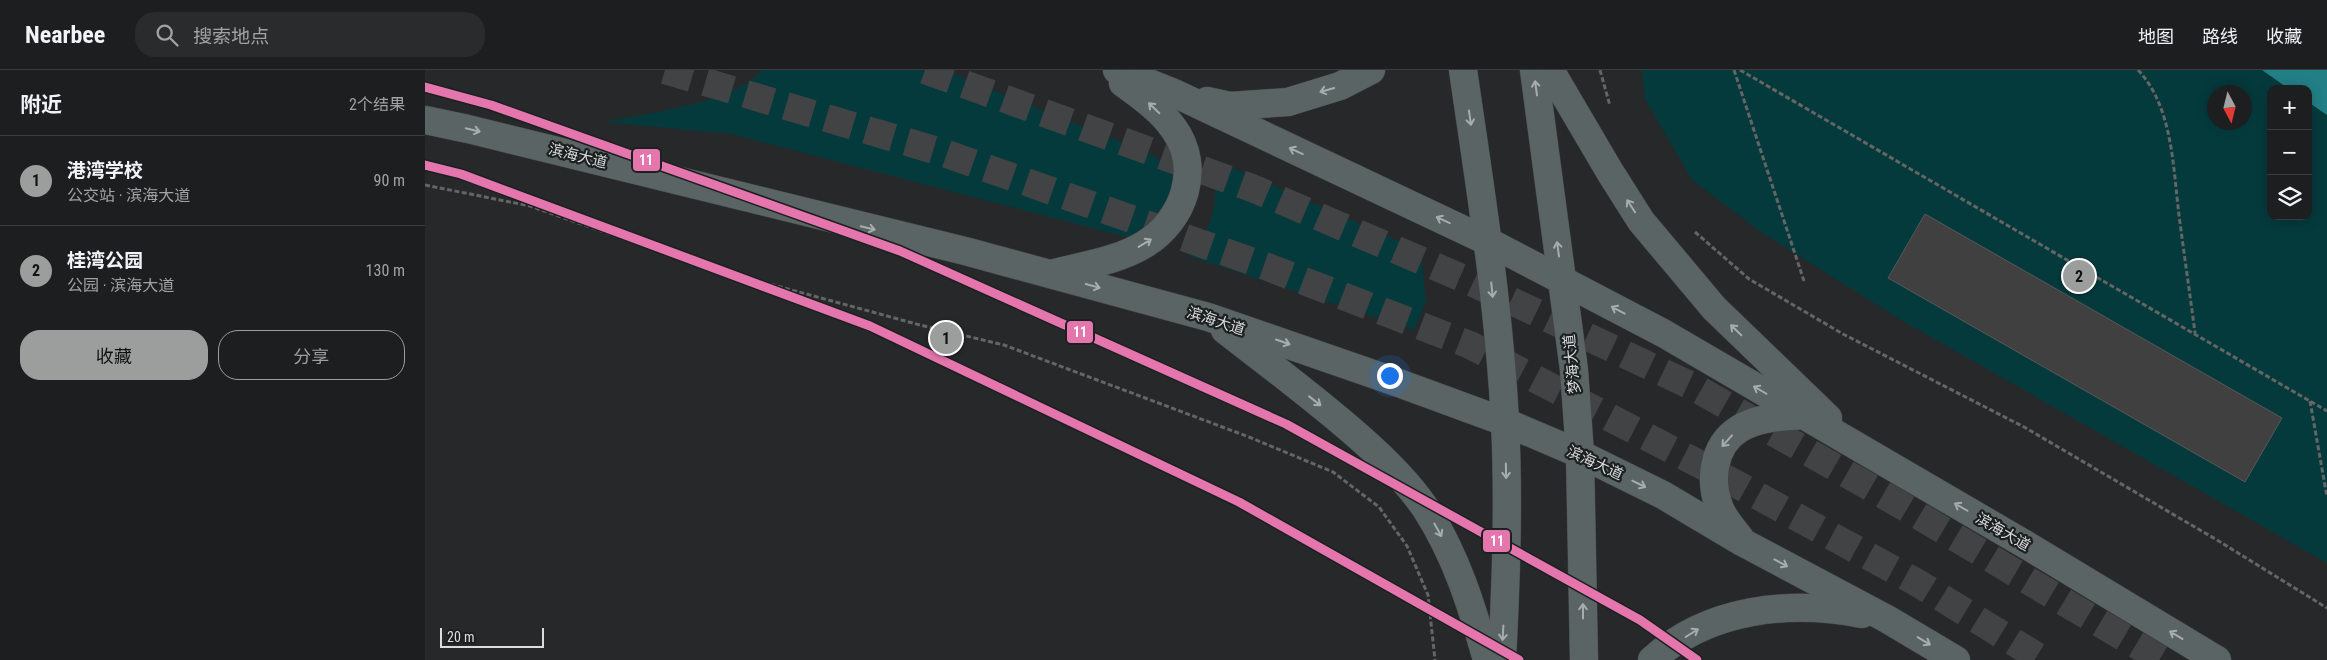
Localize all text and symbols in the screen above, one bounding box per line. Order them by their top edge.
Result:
search box [135,12,485,57]
text: Nearbee [25,21,105,49]
icon: search [153,21,181,49]
text: 搜索地点 [193,25,269,48]
text: 地图 [2138,26,2174,47]
text: 路线 [2202,26,2238,47]
text: 收藏 [2266,26,2302,47]
one-way arrow [1531,81,1541,97]
north arrow [2207,85,2252,130]
map controls [2267,85,2312,220]
button: + [2267,85,2312,130]
one-way arrow [1319,86,1335,96]
text: 附近 [20,93,62,117]
text: 2个结果 [349,95,405,114]
one-way arrow [1148,102,1161,114]
one-way arrow [1465,110,1475,126]
one-way arrow [464,126,480,135]
button: − [2267,130,2312,175]
street label: 滨海大道 [547,140,609,172]
one-way arrow [1289,146,1304,155]
line badge: 11 [632,148,661,172]
text: 11 [639,152,653,168]
text: 港湾学校 [67,159,143,182]
text: 1 [32,171,40,190]
text: 90 m [373,171,405,190]
button: layers [2267,175,2312,220]
text: 公交站 · 滨海大道 [67,186,190,205]
one-way arrow [1626,200,1636,214]
one-way arrow [1436,215,1451,225]
one-way arrow [860,224,876,233]
one-way arrow [1138,237,1152,248]
one-way arrow [1553,242,1563,258]
text: 桂湾公园 [67,249,143,272]
pin: 2 [2063,257,2095,295]
text: 2 [32,261,40,280]
text: 130 m [366,261,405,280]
text: 公园 · 滨海大道 [67,276,174,295]
one-way arrow [1487,281,1497,297]
one-way arrow [1085,282,1101,291]
street label: 滨海大道 [1185,303,1247,339]
one-way arrow [1611,305,1626,315]
pin: 1 [930,319,962,357]
line badge: 11 [1066,320,1094,344]
text: 11 [1073,324,1087,340]
one-way arrow [1730,324,1743,336]
button: 收藏 [20,330,208,380]
button: 分享 [218,330,405,380]
street label: 梦海大道 [1560,333,1584,395]
one-way arrow [1274,338,1290,348]
your location [1377,363,1403,389]
one-way arrow [1752,385,1767,395]
one-way arrow [1309,395,1322,406]
one-way arrow [1721,435,1733,448]
street label: 滨海大道 [1564,442,1626,484]
one-way arrow [1501,462,1511,479]
one-way arrow [1632,479,1647,489]
one-way arrow [1953,502,1968,512]
street label: 滨海大道 [1973,509,2033,555]
one-way arrow [1433,523,1443,538]
line badge: 11 [1482,529,1511,553]
text: 11 [1490,533,1504,549]
one-way arrow [1774,558,1788,568]
one-way arrow [1578,604,1588,620]
scale bar [440,625,544,648]
one-way arrow [1499,625,1508,641]
one-way arrow [1684,627,1698,637]
text: 20 m [447,629,475,645]
one-way arrow [2169,629,2183,639]
one-way arrow [1916,636,1930,646]

